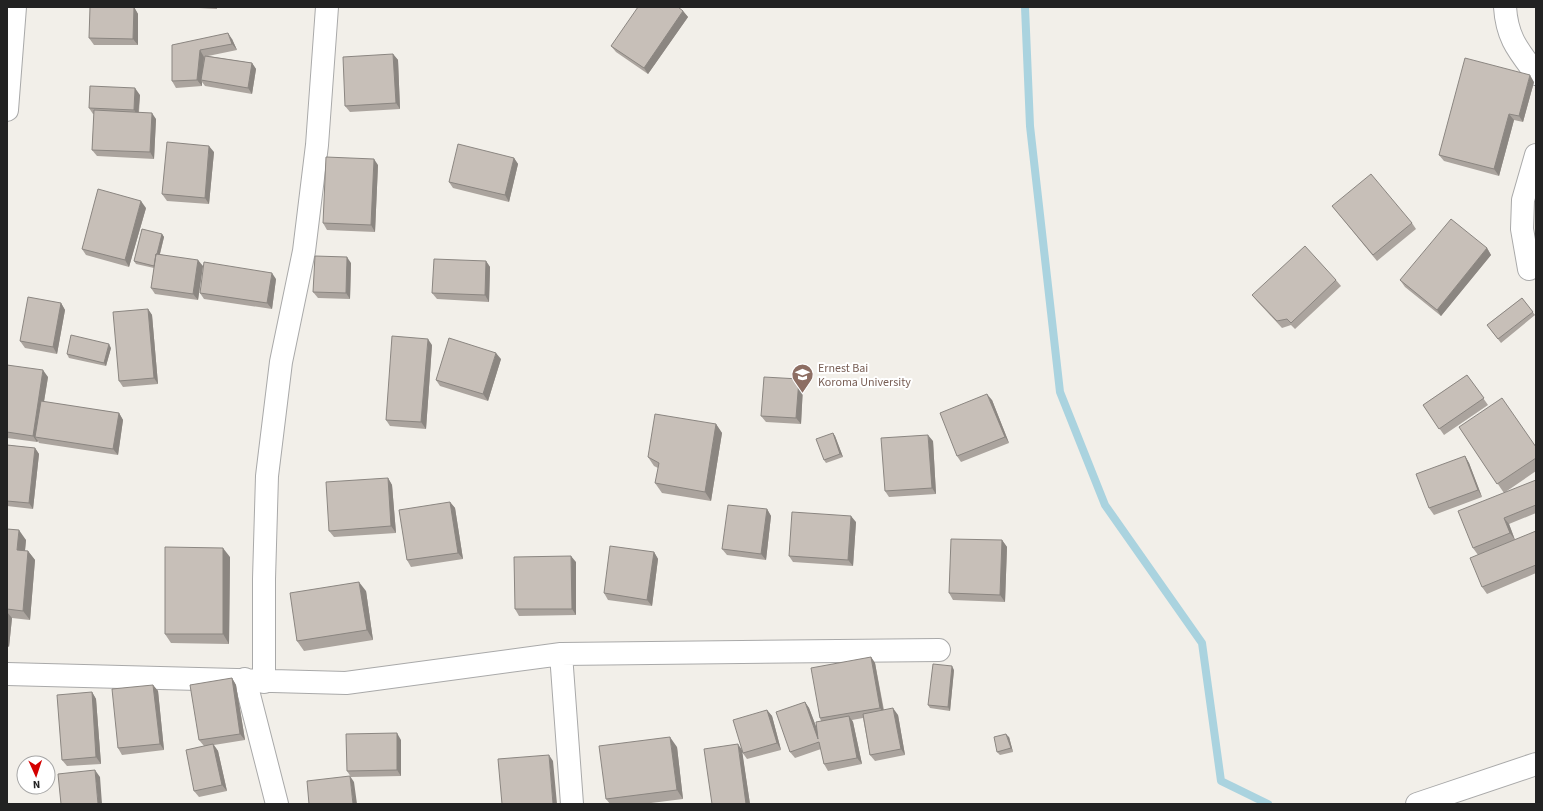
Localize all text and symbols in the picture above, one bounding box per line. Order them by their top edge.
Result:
place label: Ernest Bai Koroma University [818,360,911,391]
school or university icon: Ernest Bai Koroma University [790,362,816,395]
north arrow [16,755,56,795]
text: N [32,777,41,792]

